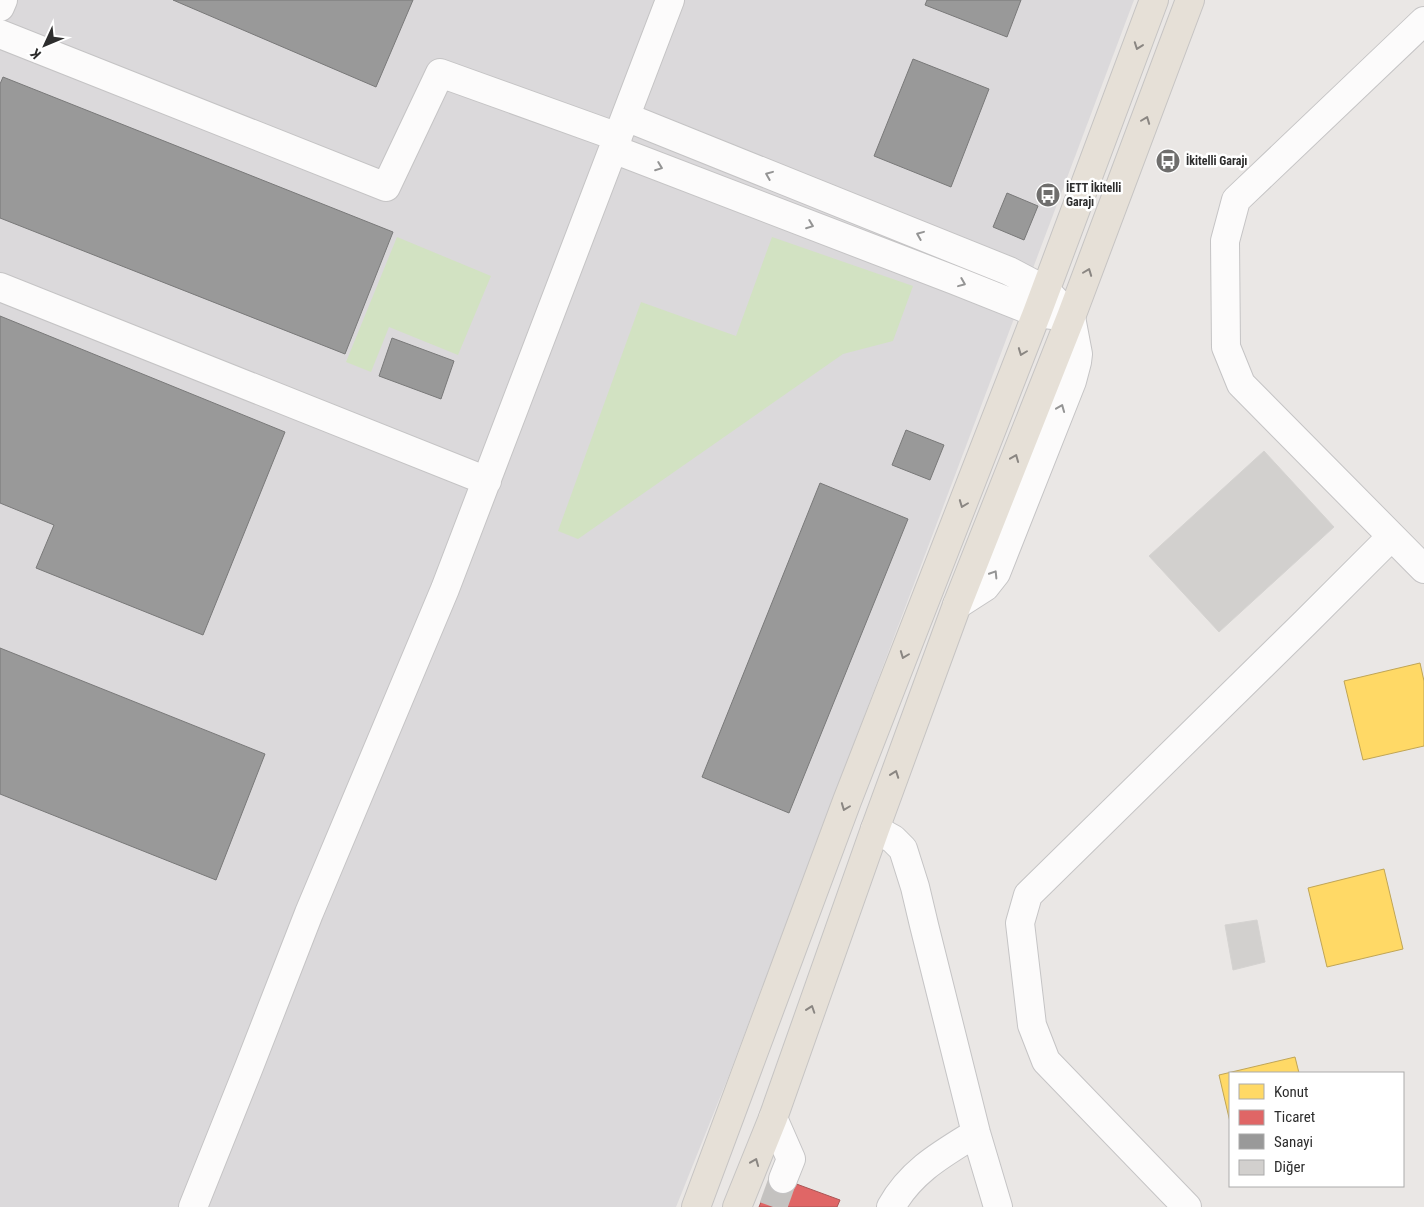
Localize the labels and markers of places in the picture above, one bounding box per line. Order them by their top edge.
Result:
bus stop icon: İkitelli Garajı [1155,148,1181,174]
place label: İkitelli Garajı [1186,153,1247,168]
place label: İETT İkitelli Garajı [1066,180,1121,209]
bus stop icon: İETT İkitelli Garajı [1035,182,1061,208]

